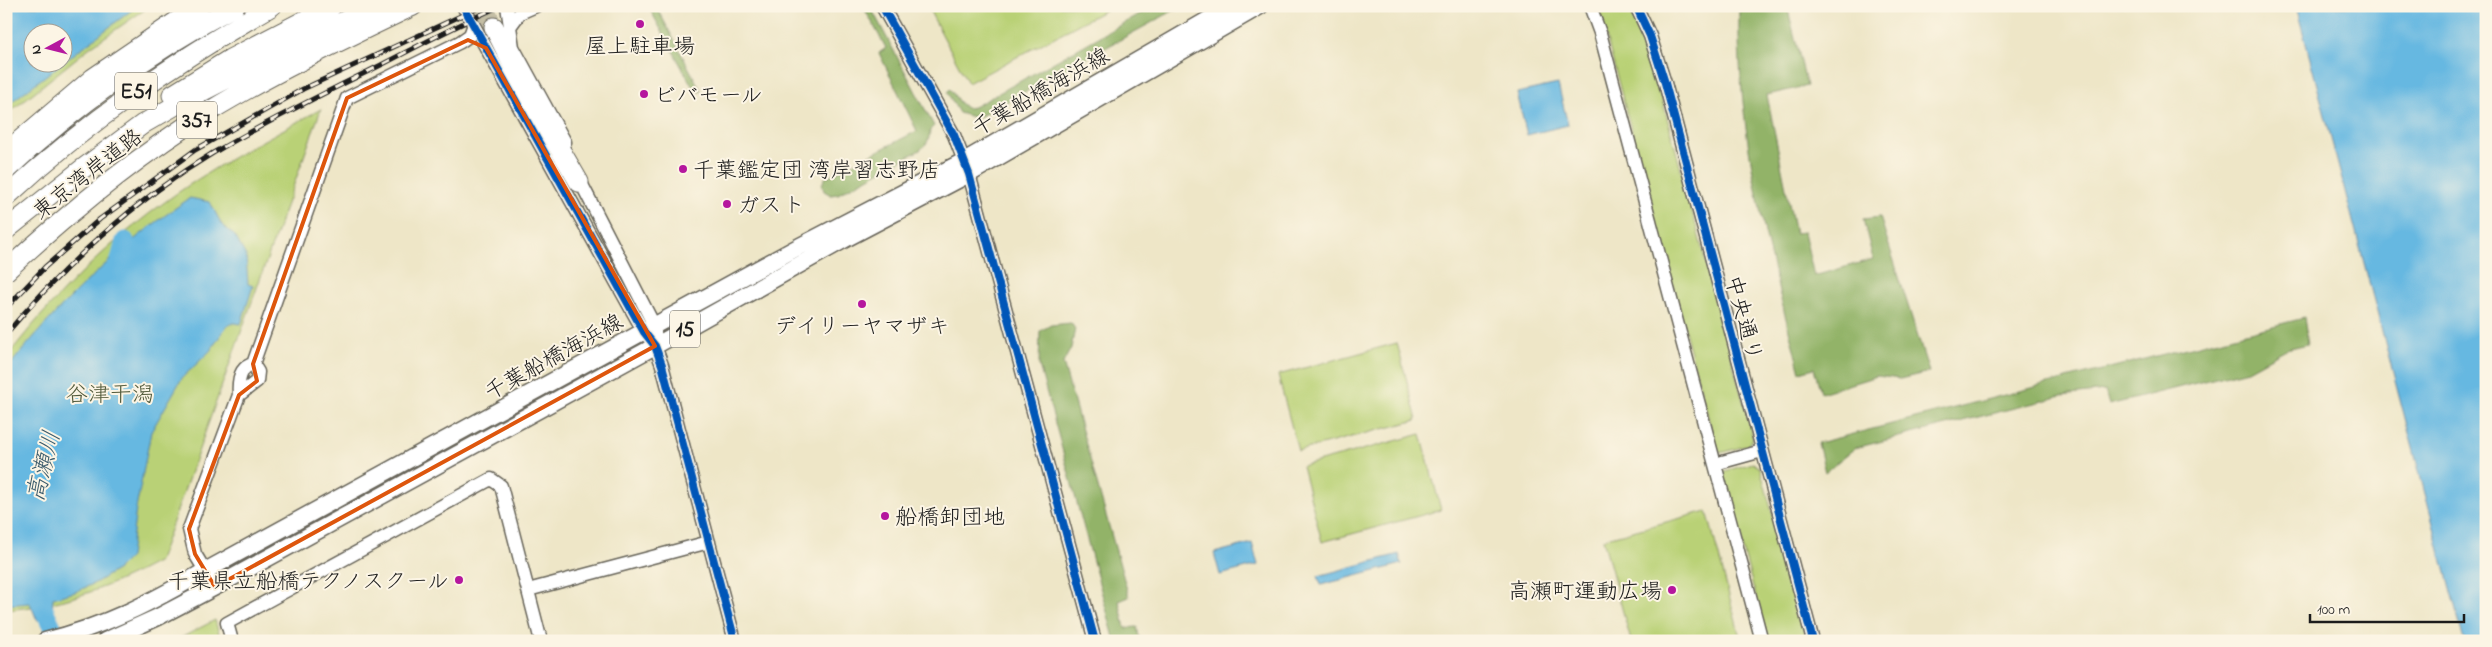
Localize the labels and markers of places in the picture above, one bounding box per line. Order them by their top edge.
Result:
marker: 屋上駐車場 [634,18,646,30]
place label: 屋上駐車場 [585,32,695,64]
place label: ビバモール [654,81,763,113]
marker: ビバモール [638,88,650,100]
place label: 千葉鑑定団 湾岸習志野店 [693,156,941,188]
marker: 千葉鑑定団 湾岸習志野店 [677,163,689,175]
place label: ガスト [737,191,805,223]
marker: ガスト [721,198,733,210]
marker: デイリーヤマザキ [856,298,868,310]
place label: デイリーヤマザキ [774,312,950,344]
place label: 船橋卸団地 [895,503,1005,535]
marker: 船橋卸団地 [879,510,891,522]
place label: 千葉県立船橋テクノスクール [167,567,449,599]
marker: 千葉県立船橋テクノスクール [453,574,465,586]
place label: 高瀬町運動広場 [1508,577,1662,609]
marker: 高瀬町運動広場 [1666,584,1678,596]

